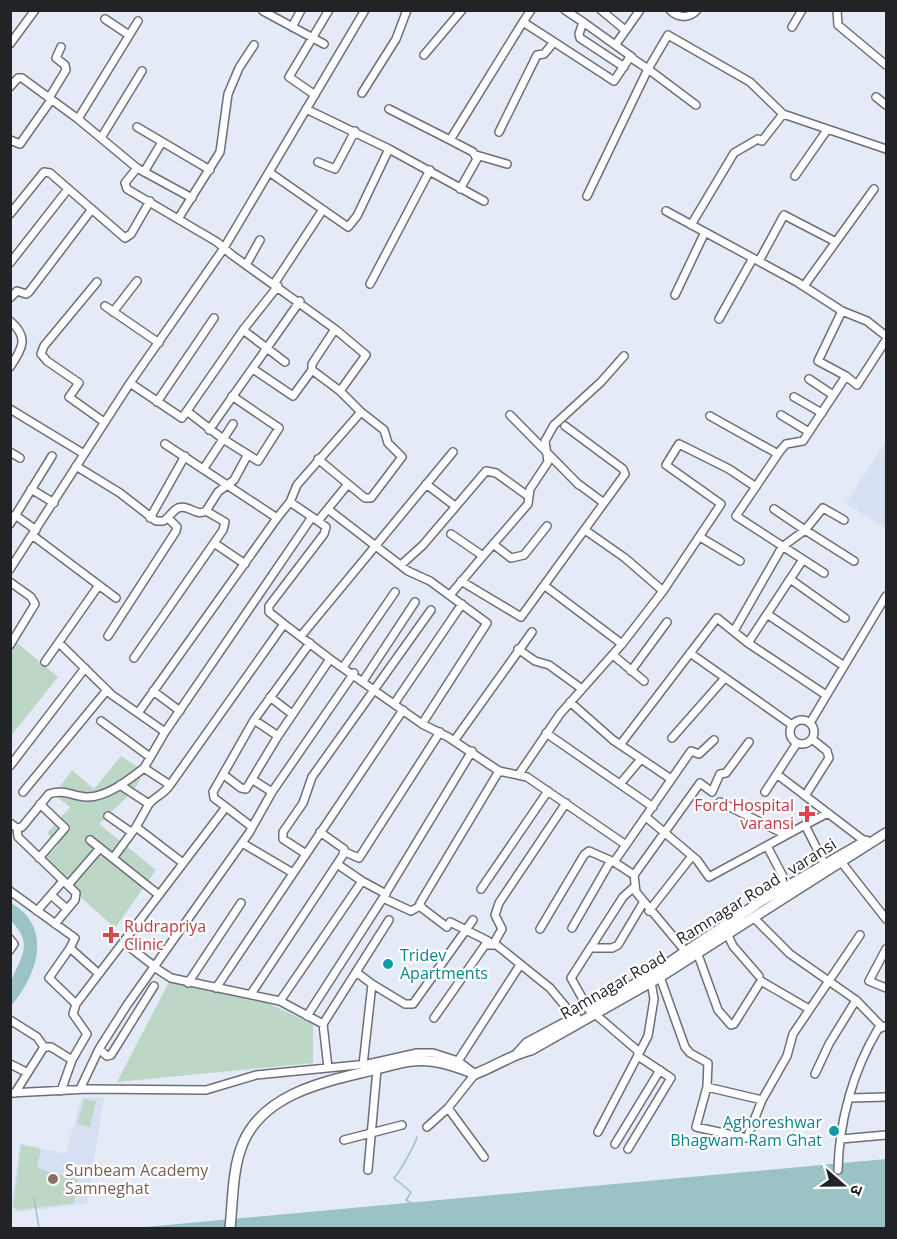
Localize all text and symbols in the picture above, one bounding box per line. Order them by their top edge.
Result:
place label: Ford Hospital varansi [694,794,794,834]
marker: Ford Hospital varansi [798,805,816,823]
street label: Ramnagar Road , varansi [672,833,840,949]
place label: Rudrapriya Clinic [124,915,206,955]
marker: Rudrapriya Clinic [102,926,120,944]
place label: Tridev Apartments [400,944,488,984]
street label: Ramnagar Road [556,946,670,1024]
marker: Tridev Apartments [381,957,395,971]
place label: Aghoreshwar Bhagwam Ram Ghat [670,1111,822,1151]
marker: Aghoreshwar Bhagwam Ram Ghat [827,1124,841,1138]
north arrow [813,1155,873,1215]
place label: Sunbeam Academy Samneghat [65,1159,209,1199]
marker: Sunbeam Academy Samneghat [46,1172,60,1186]
text: उ [845,1182,869,1199]

